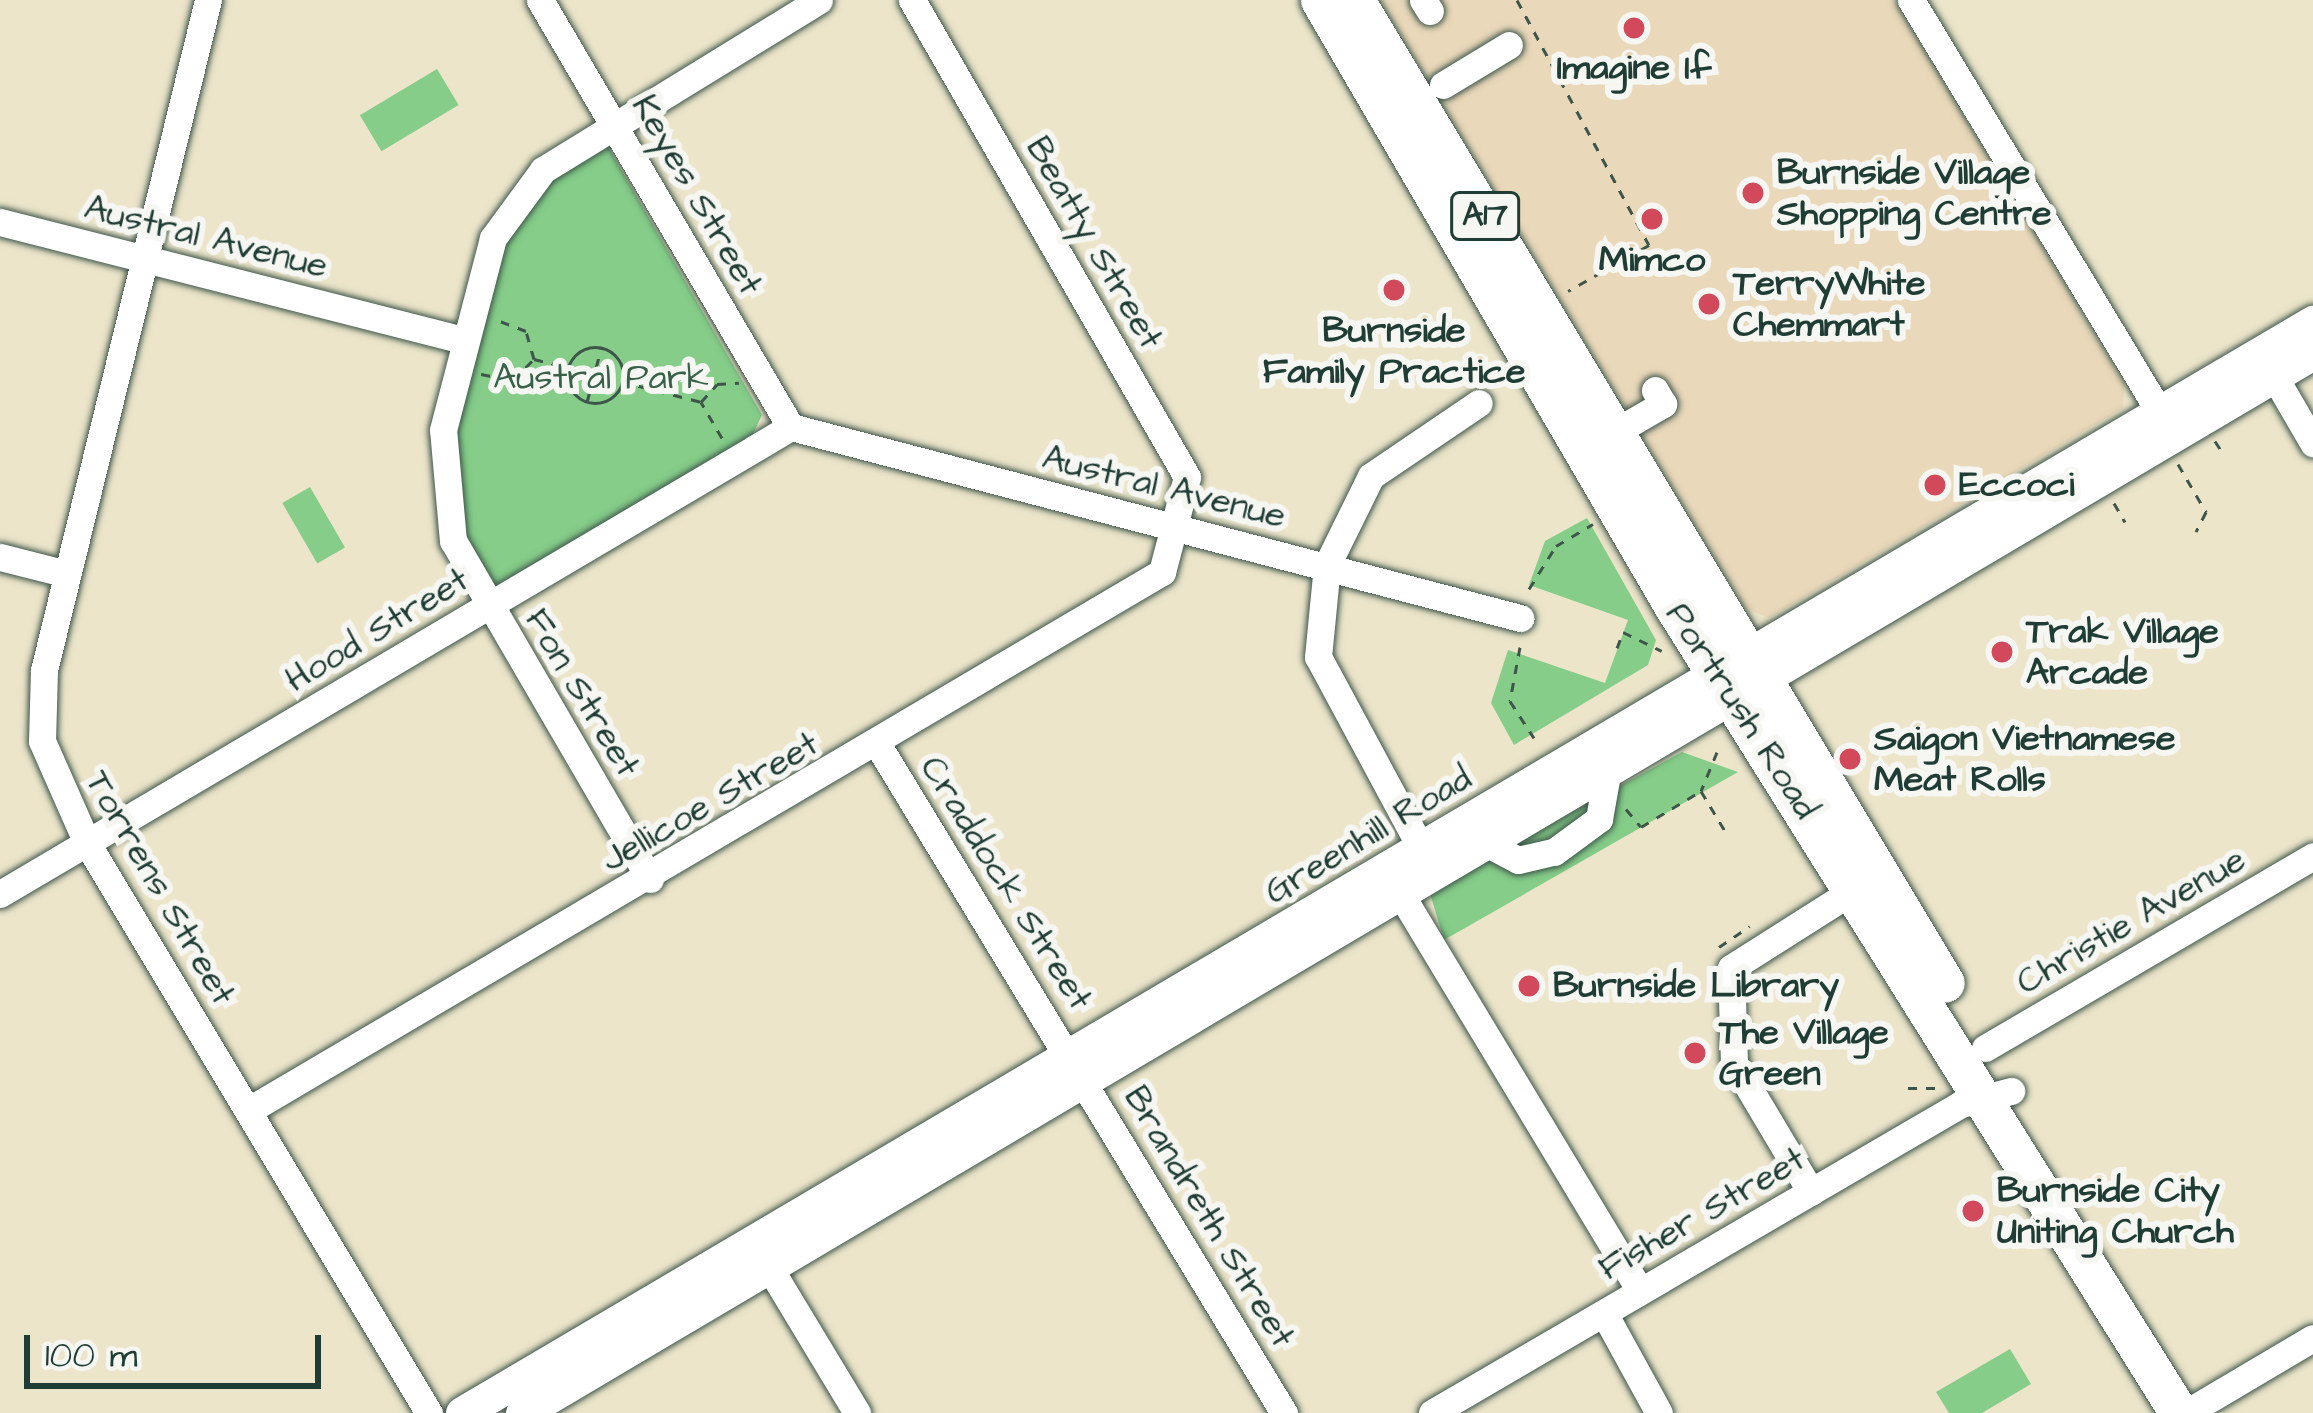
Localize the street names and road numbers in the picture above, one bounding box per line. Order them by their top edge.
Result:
street label: Keyes Street [622,87,772,303]
street label: Beatty Street [1016,129,1172,357]
street label: Austral Avenue [80,186,332,288]
road number: A17 [1449,189,1521,243]
street label: Austral Avenue [1038,436,1290,538]
street label: Hood Street [277,558,477,702]
street label: Portrush Road [1656,595,1828,827]
street label: Fon Street [515,601,649,785]
street label: Jellicoe Street [594,722,826,882]
street label: Craddock Street [911,748,1101,1018]
street label: Greenhill Road [1257,756,1479,914]
street label: Torrens Street [75,763,245,1013]
street label: Christie Avenue [2009,838,2253,1004]
street label: Brandreth Street [1114,1078,1304,1356]
street label: Fisher Street [1591,1138,1813,1290]

